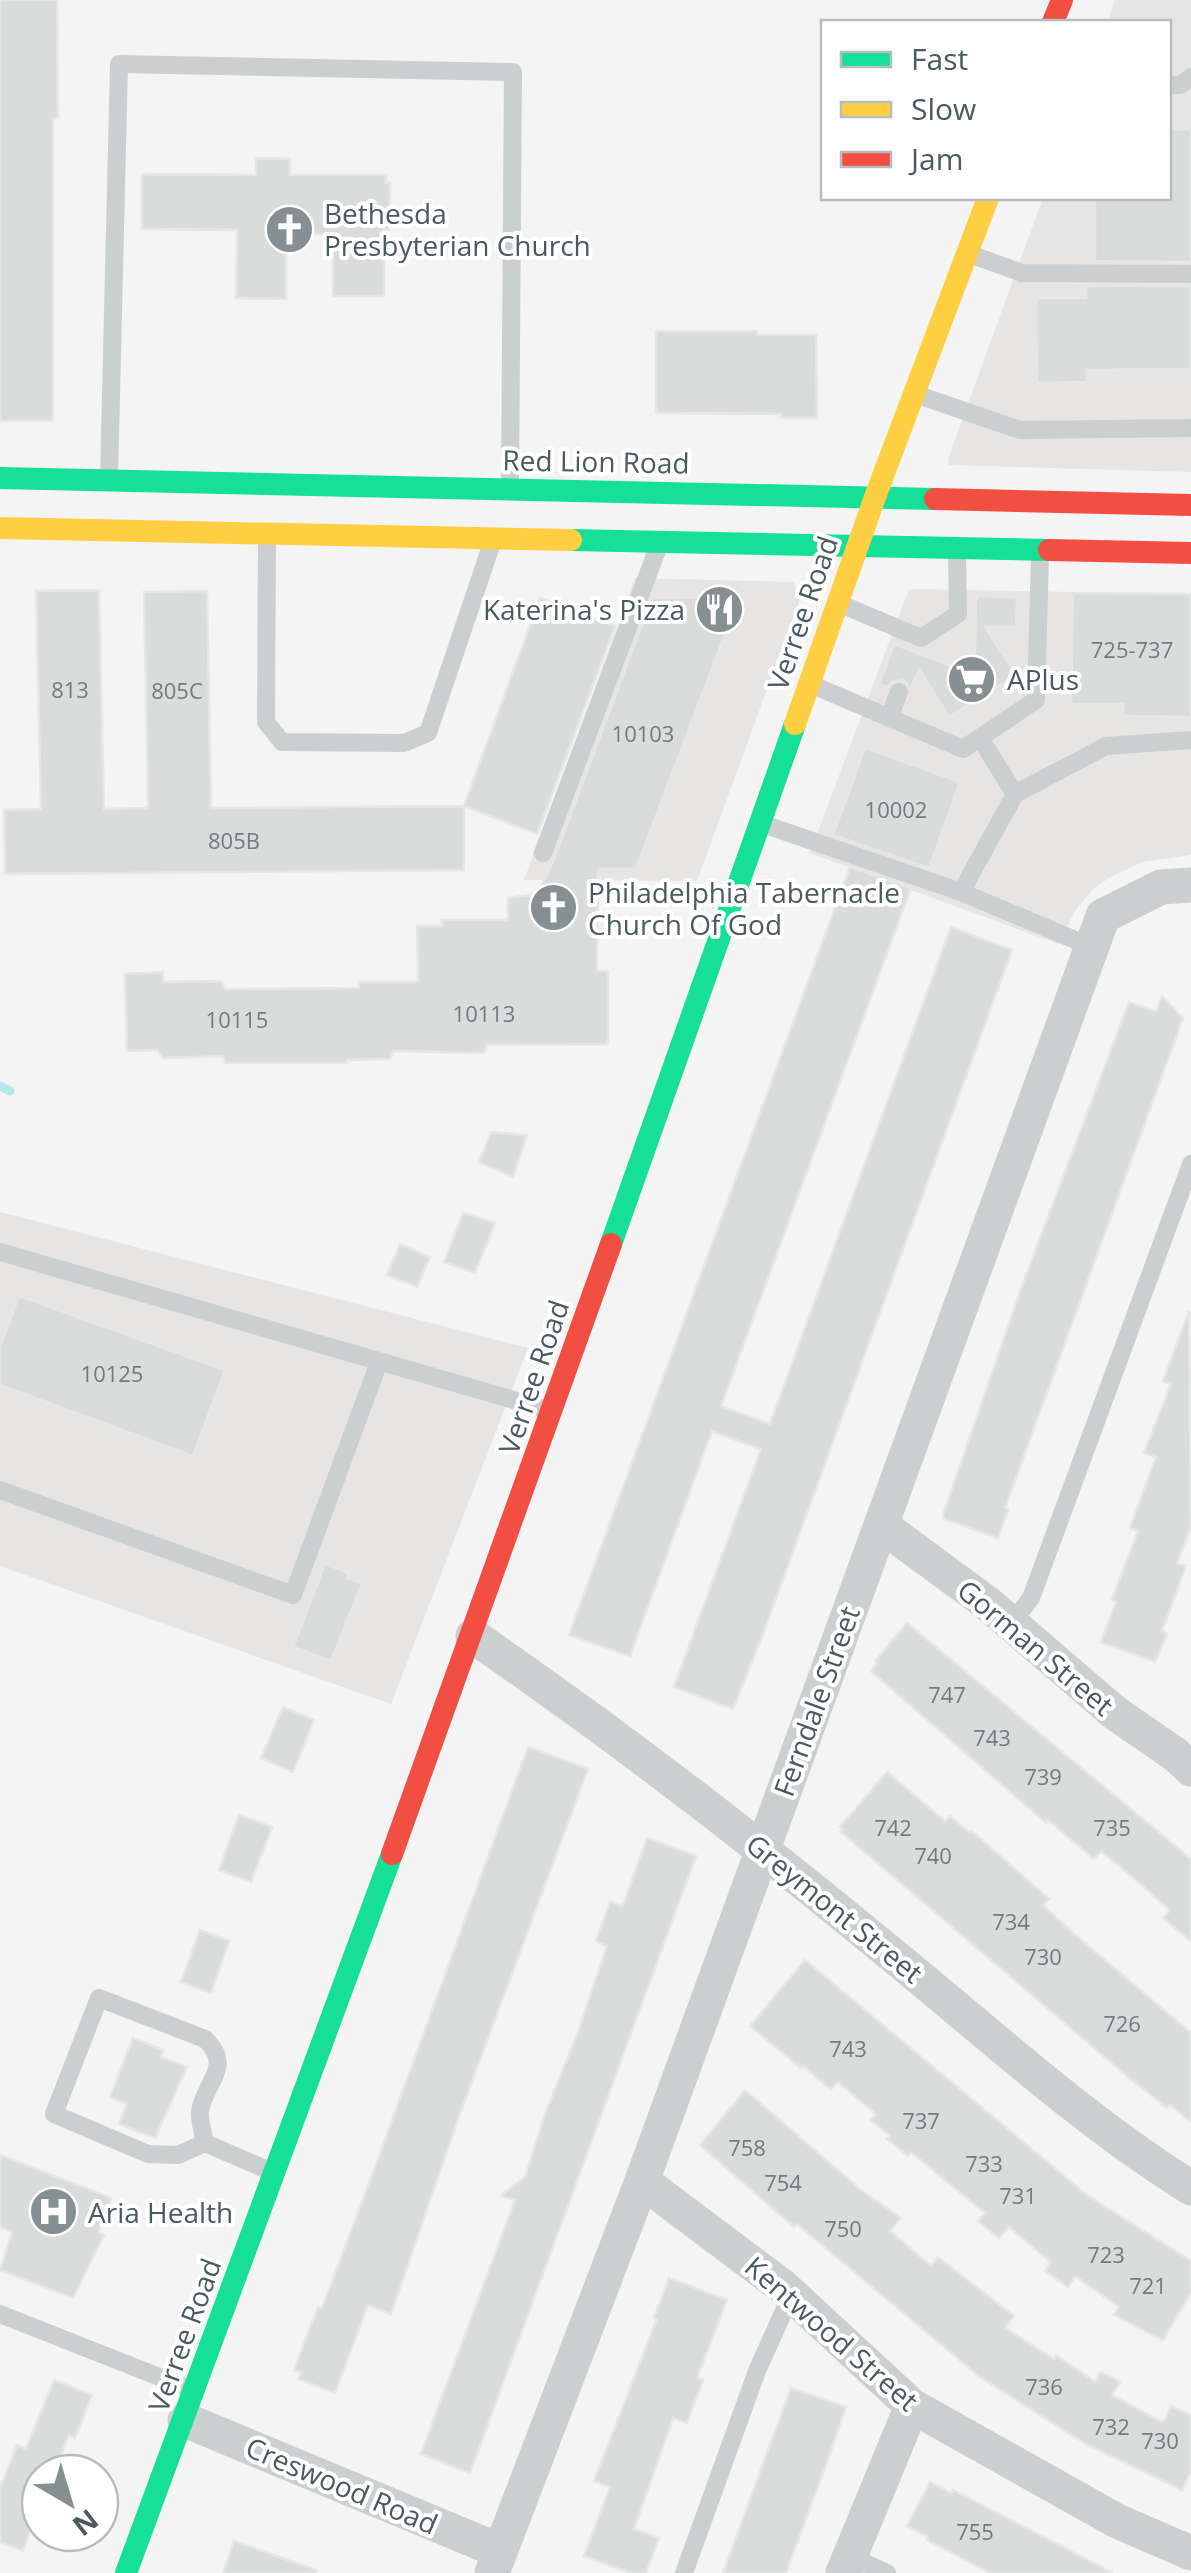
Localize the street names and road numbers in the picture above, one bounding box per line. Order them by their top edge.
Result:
street label: Red Lion Road [502,440,690,482]
street label: Verree Road [758,531,846,695]
street label: Verree Road [489,1295,577,1459]
street label: Gorman Street [950,1570,1122,1724]
street label: Ferndale Street [764,1601,868,1801]
street label: Greymont Street [739,1825,931,1991]
street label: Kentwood Street [737,2247,927,2419]
street label: Verree Road [139,2253,229,2417]
street label: Creswood Road [240,2428,444,2542]

